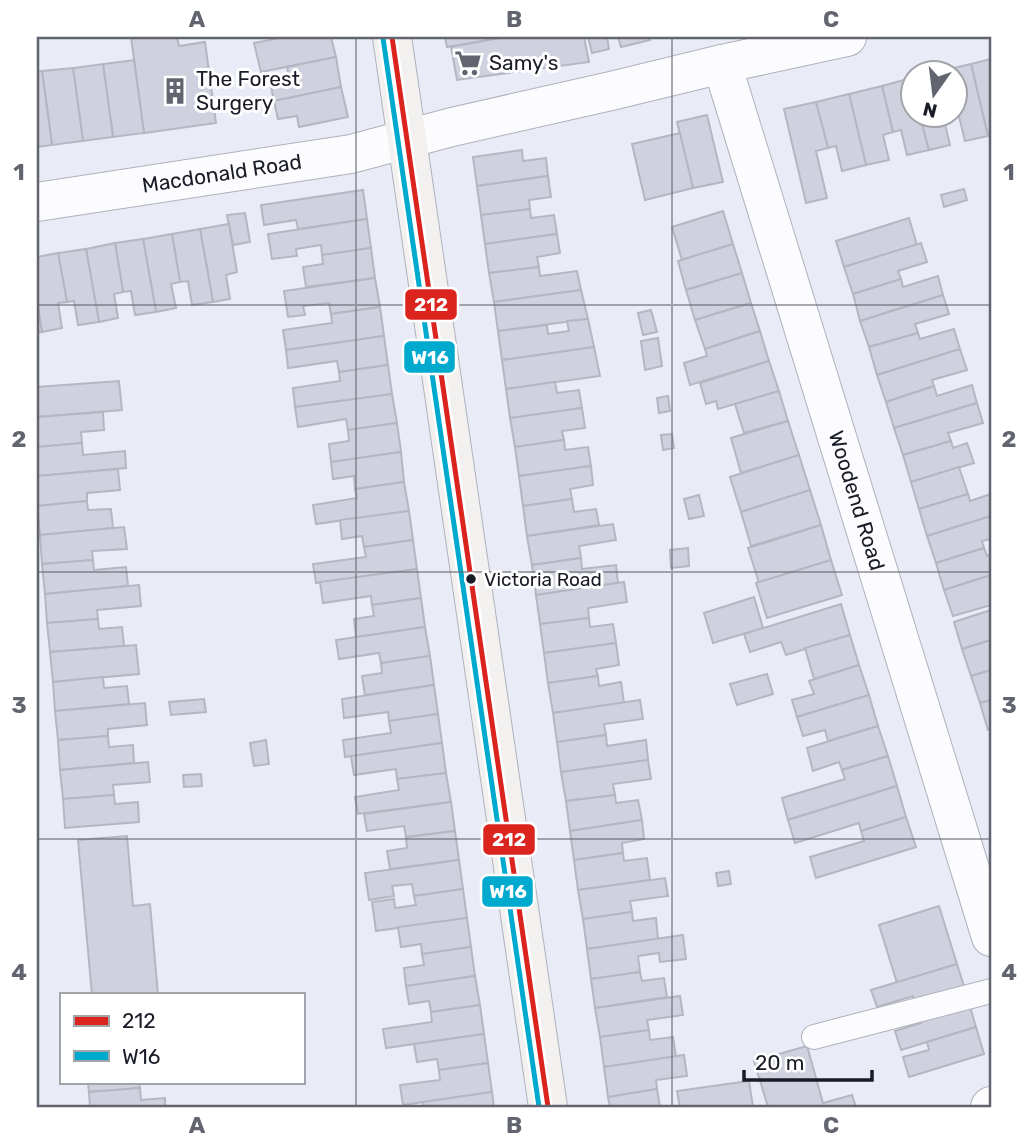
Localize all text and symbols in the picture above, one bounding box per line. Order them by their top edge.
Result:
text: A [189,5,206,33]
text: B [506,5,522,33]
text: C [823,5,839,33]
supermarket icon: Samy's [453,48,483,78]
place label: Samy's [489,50,558,75]
north arrow [898,60,968,130]
place label: The Forest Surgery [196,66,300,115]
building icon: The Forest Surgery [160,76,190,106]
text: N [921,97,939,123]
street label: Macdonald Road [140,149,303,198]
text: 1 [13,158,25,186]
text: 1 [1003,158,1015,186]
line badge: 212 [404,288,458,321]
text: 212 [414,293,448,316]
line badge: W16 [403,340,456,374]
text: W16 [411,346,449,369]
text: 2 [12,425,26,453]
text: 2 [1002,425,1016,453]
street label: Woodend Road [824,428,890,574]
place label: Victoria Road [484,568,602,591]
marker: Victoria Road [464,572,478,586]
text: 3 [11,691,27,719]
text: 3 [1001,691,1017,719]
line badge: 212 [482,823,536,856]
text: 212 [492,828,526,851]
line badge: W16 [481,875,534,908]
text: W16 [489,880,527,903]
text: 4 [11,958,27,986]
text: 4 [1001,958,1017,986]
legend [60,993,304,1084]
text: 212 [122,1008,156,1033]
scale bar [744,1039,872,1083]
text: W16 [122,1044,160,1069]
text: 20 m [755,1050,804,1075]
text: A [189,1111,206,1139]
text: B [506,1111,522,1139]
text: C [823,1111,839,1139]

